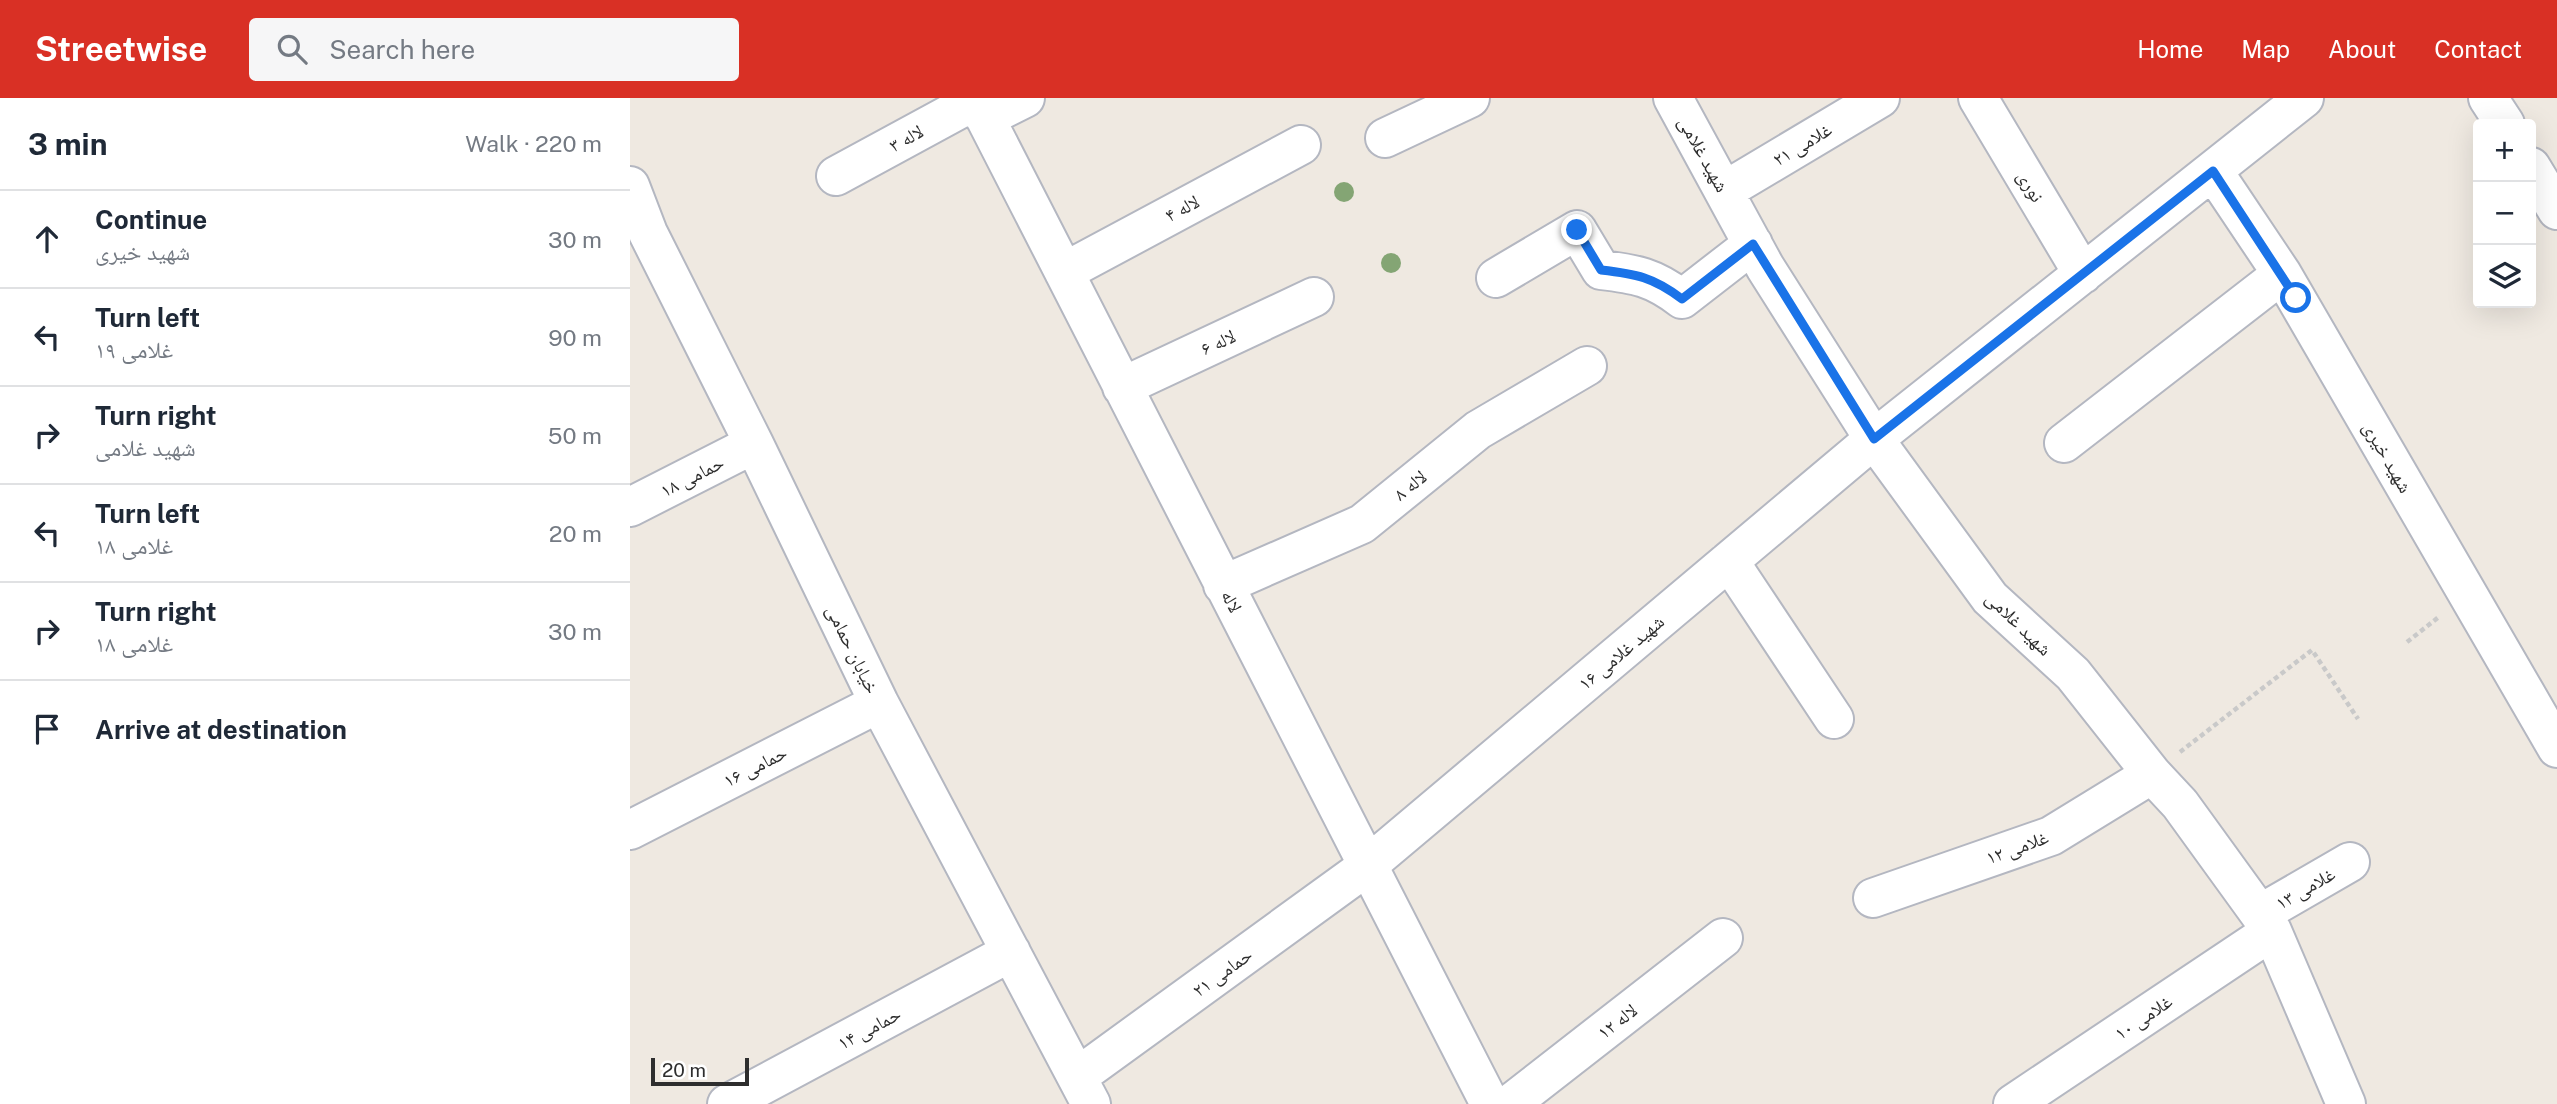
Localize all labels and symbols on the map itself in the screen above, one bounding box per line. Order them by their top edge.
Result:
street label: شهید غلامی [1673,112,1734,196]
street label: غلامی ۲۱ [1769,118,1836,171]
street label: لاله ۳ [885,120,927,156]
street label: نوری [2012,166,2049,206]
street label: لاله ۴ [1161,190,1203,226]
route end [1561,214,1592,245]
route start [2280,282,2311,313]
street label: لاله ۶ [1197,325,1239,359]
street label: شهید خیری [2358,417,2417,497]
street label: حمامی ۱۸ [657,451,728,502]
street label: لاله ۸ [1389,465,1431,505]
street label: لاله [1217,586,1247,616]
street label: شهید غلامی [1981,586,2057,660]
street label: خیابان حمامی [821,601,884,697]
street label: شهید غلامی ۱۶ [1574,610,1669,695]
street label: حمامی ۱۶ [720,741,791,792]
street label: غلامی ۱۲ [1983,825,2052,869]
street label: غلامی ۱۳ [2272,862,2339,915]
street label: حمامی ۲۱ [1188,943,1257,1002]
street label: غلامی ۱۰ [2110,990,2177,1045]
street label: لاله ۱۲ [1593,999,1641,1043]
street label: حمامی ۱۴ [834,1002,905,1055]
scale bar [651,1055,749,1087]

